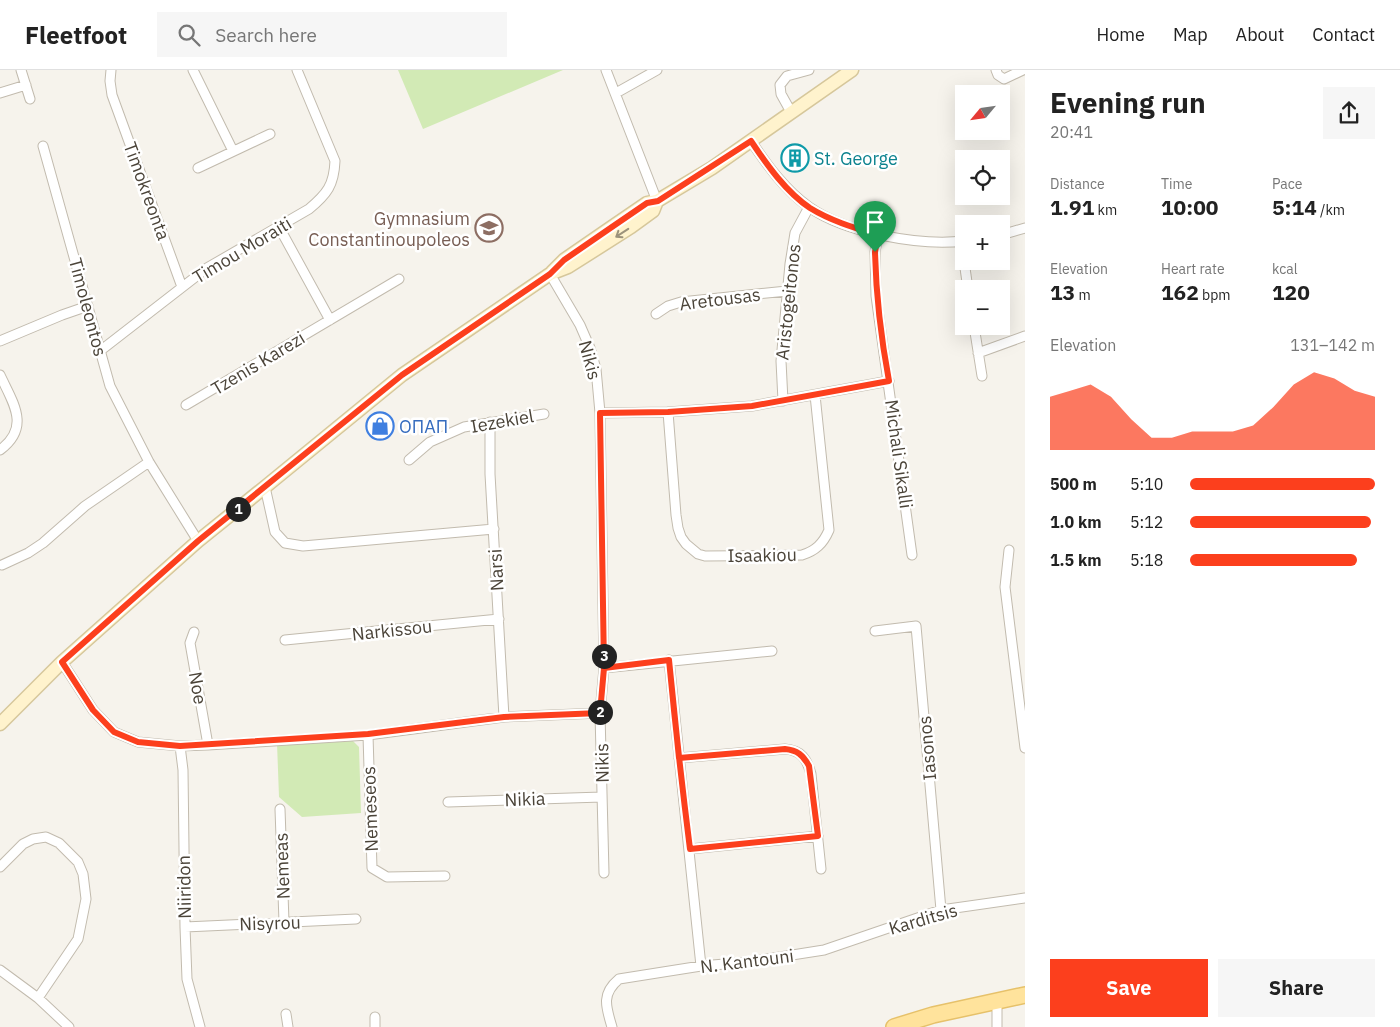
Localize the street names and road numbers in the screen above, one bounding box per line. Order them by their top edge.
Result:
street label: Timokreonta [119,139,176,244]
street label: Timou Moraiti [188,211,296,289]
street label: Aristogeitonos [770,243,806,361]
street label: Timoleontos [64,255,112,359]
street label: Aretousas [678,283,762,315]
street label: Tzenis Karezi [207,326,309,400]
street label: Nikis [574,338,606,382]
street label: Michali Sikalli [880,398,918,510]
street label: Iezekiel [469,404,535,438]
street label: Isaakiou [727,543,797,567]
street label: Narsi [483,548,509,592]
street label: Narkissou [351,614,433,646]
street label: Noe [184,670,212,706]
street label: Iasonos [913,715,941,781]
street label: Nikis [590,743,614,783]
street label: Nemeseos [357,766,383,852]
street label: Nikia [504,787,546,811]
street label: Nemeas [269,832,295,900]
street label: Niiridon [172,855,196,919]
street label: Karditsis [886,898,960,940]
street label: Nisyrou [239,910,301,936]
street label: N. Kantouni [699,944,795,978]

